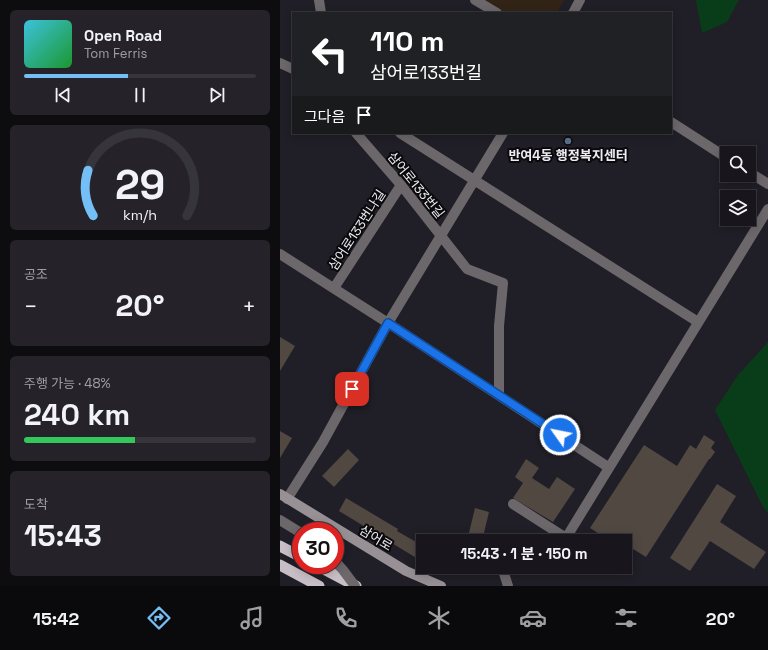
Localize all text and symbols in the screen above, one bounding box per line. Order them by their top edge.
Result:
text: 110 m [370,23,444,59]
text: Open Road [84,26,162,45]
icon: left [304,28,356,80]
text: Tom Ferris [84,45,147,62]
text: 삼어로133번길 [370,61,482,84]
icon: previous [52,84,74,106]
icon: pause [129,84,151,106]
icon: next [206,84,228,106]
icon: arrive [353,104,375,126]
text: 그다음 [304,107,345,126]
marker: 반여4동 행정복지센터 [563,136,573,146]
map controls [720,146,756,226]
button: search [720,146,756,182]
place label: 반여4동 행정복지센터 [508,147,628,164]
street label: 삼어로133번길 [384,148,448,222]
text: 29 [115,158,165,211]
street label: 삼어로133번나길 [325,186,389,274]
button: layers [720,190,756,226]
text: km/h [123,205,157,223]
text: 공조 [24,266,48,283]
text: 20° [115,286,165,325]
text: − [24,292,38,320]
text: + [242,292,256,320]
pin [335,372,369,406]
text: 주행 가능 · 48% [24,375,111,392]
icon: arrive [341,378,363,400]
text: 240 km [24,395,130,434]
position arrow [539,414,581,456]
text: 도착 [24,496,48,513]
text: 15:43 [24,516,102,555]
street label: 삼어로 [356,521,396,555]
speed limit sign: 30 [292,522,344,574]
text: 15:43 · 1 분 · 150 m [460,544,588,563]
icon: directions [145,604,173,632]
icon: music [238,604,266,632]
icon: phone [332,604,360,632]
icon: climate [425,604,453,632]
icon: car [519,604,547,632]
icon: filters [612,604,640,632]
text: 15:42 [33,607,79,630]
text: 20° [706,607,735,630]

